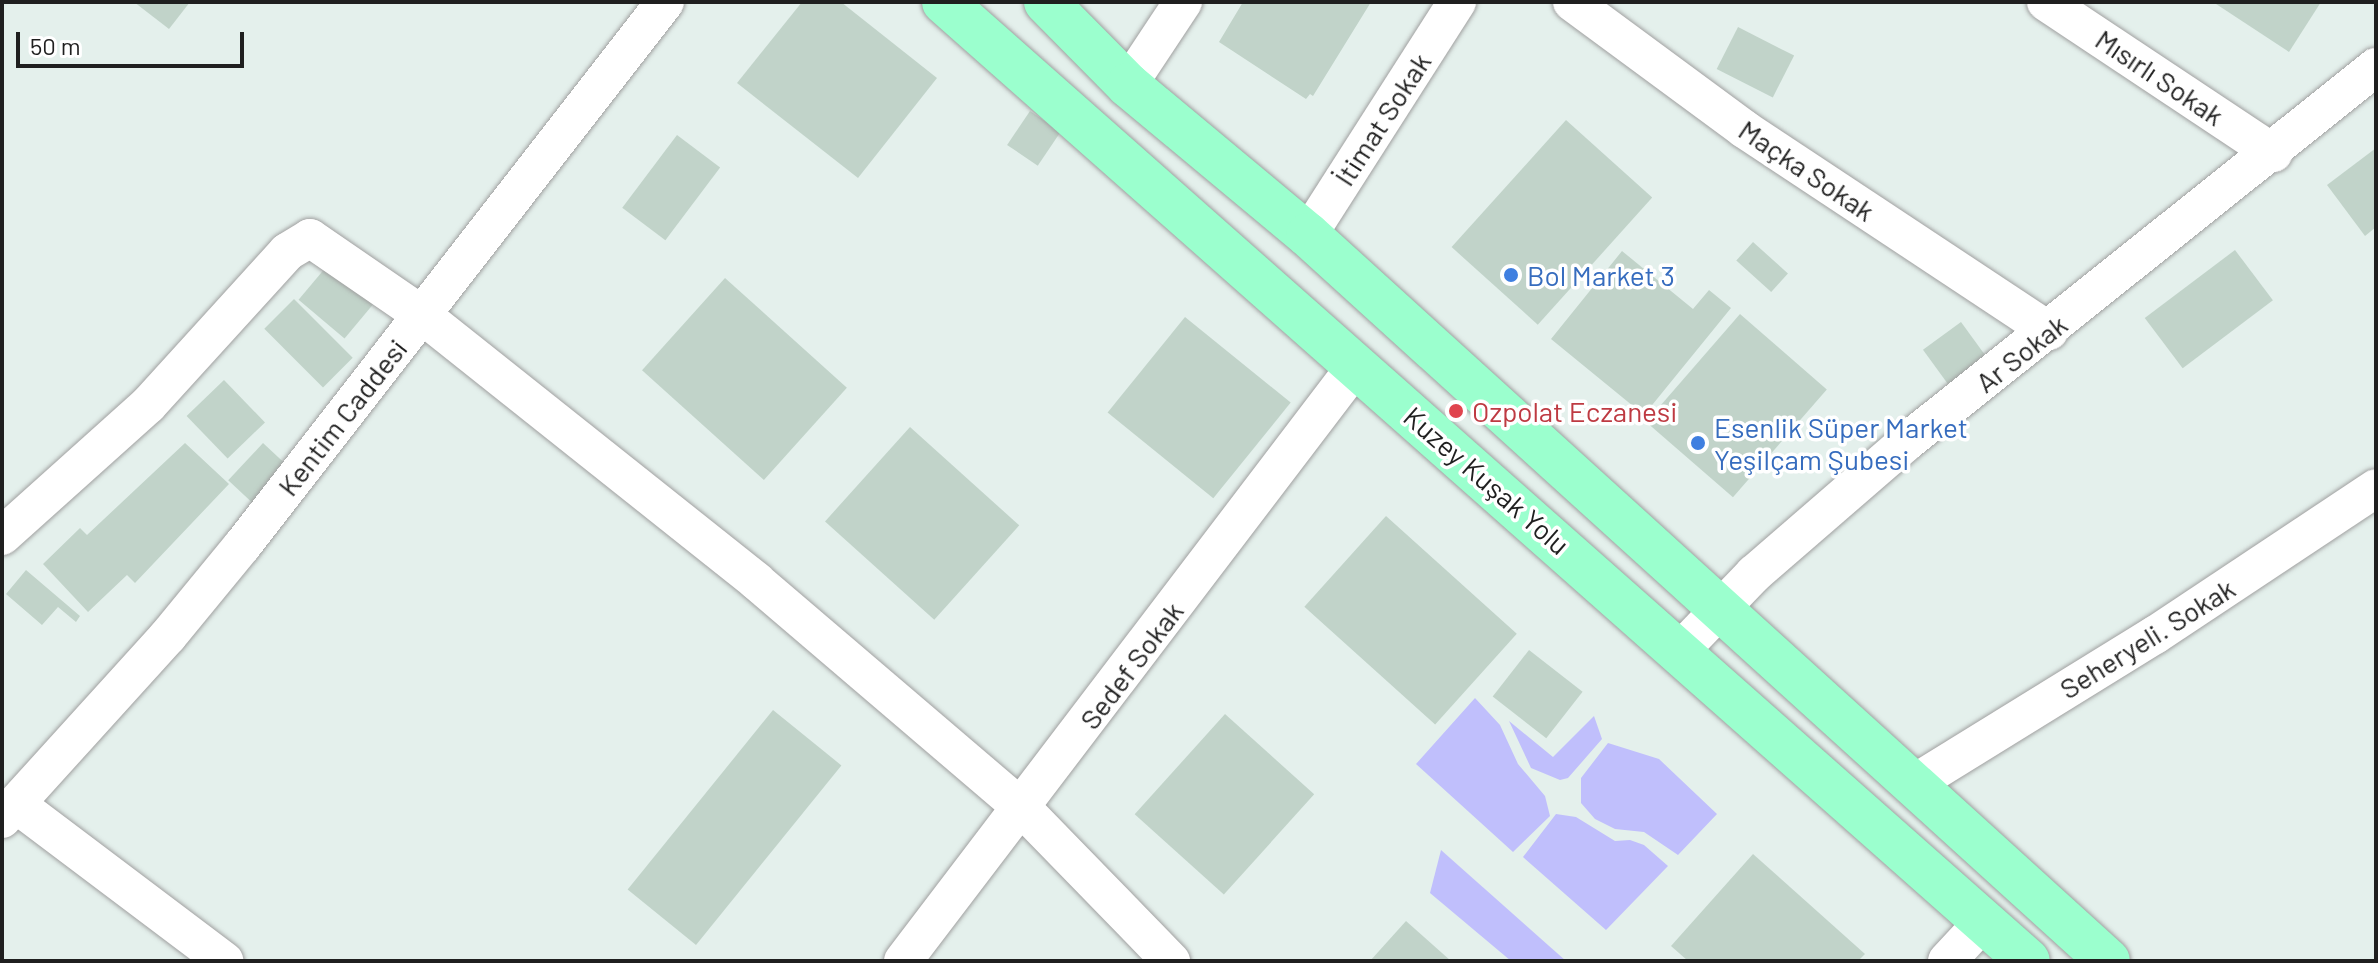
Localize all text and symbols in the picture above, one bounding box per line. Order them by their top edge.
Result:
scale bar [20,16,248,66]
street label: Mısırlı Sokak [2090,22,2230,132]
text: 50 m [30,31,81,60]
street label: İtimat Sokak [1327,46,1437,192]
street label: Maçka Sokak [1733,112,1881,228]
place label: Bol Market 3 [1527,258,1675,292]
marker: Bol Market 3 [1502,266,1520,284]
street label: Ar Sokak [1969,307,2073,399]
street label: Kentim Caddesi [270,332,414,502]
place label: Ozpolat Eczanesi [1472,394,1677,428]
street label: Kuzey Kuşak Yolu [1397,399,1577,561]
marker: Ozpolat Eczanesi [1447,402,1465,420]
place label: Esenlik Süper Market Yeşilçam Şubesi [1714,410,1968,476]
marker: Esenlik Süper Market Yeşilçam Şubesi [1689,434,1707,452]
street label: Seheryeli. Sokak [2053,571,2241,705]
street label: Sedef Sokak [1072,595,1190,735]

